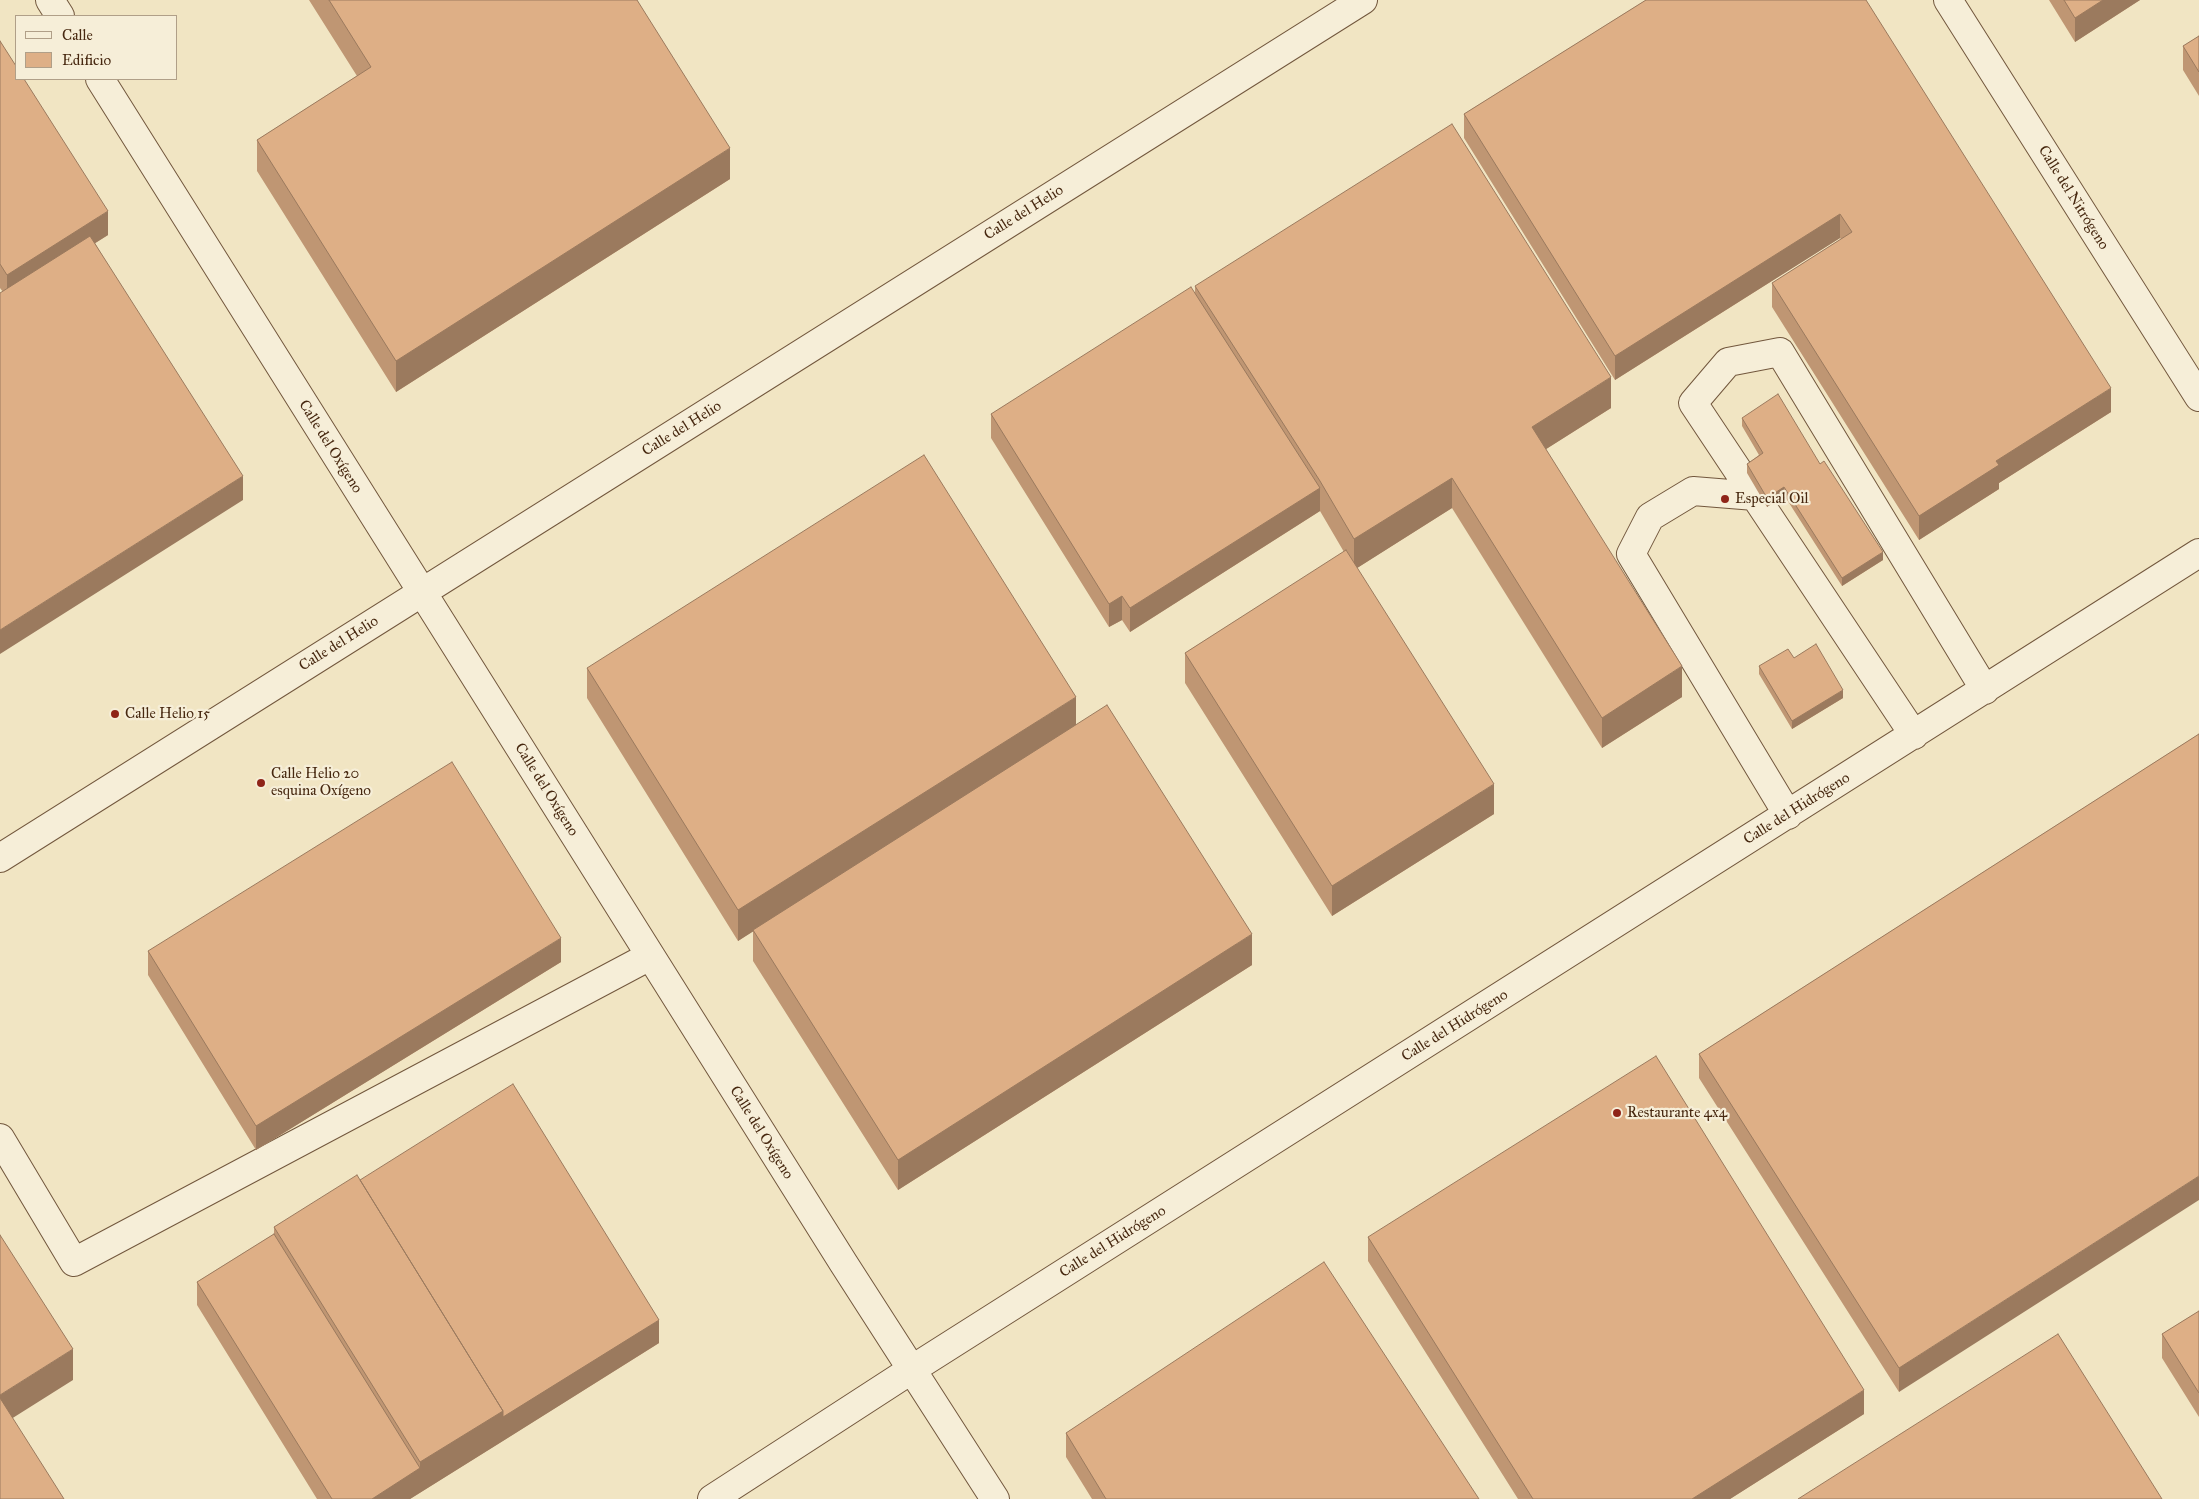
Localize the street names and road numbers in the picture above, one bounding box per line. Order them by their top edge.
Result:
street label: Calle del Nitrógeno [2034,143,2112,253]
street label: Calle del Helio [981,182,1067,244]
street label: Calle del Oxígeno [294,397,366,497]
street label: Calle del Helio [639,398,725,460]
street label: Calle del Helio [296,613,382,675]
street label: Calle del Oxígeno [510,740,582,840]
street label: Calle del Hidrógeno [1741,769,1853,849]
street label: Calle del Hidrógeno [1399,986,1511,1066]
street label: Calle del Oxígeno [725,1083,797,1183]
street label: Calle del Hidrógeno [1057,1202,1169,1282]

